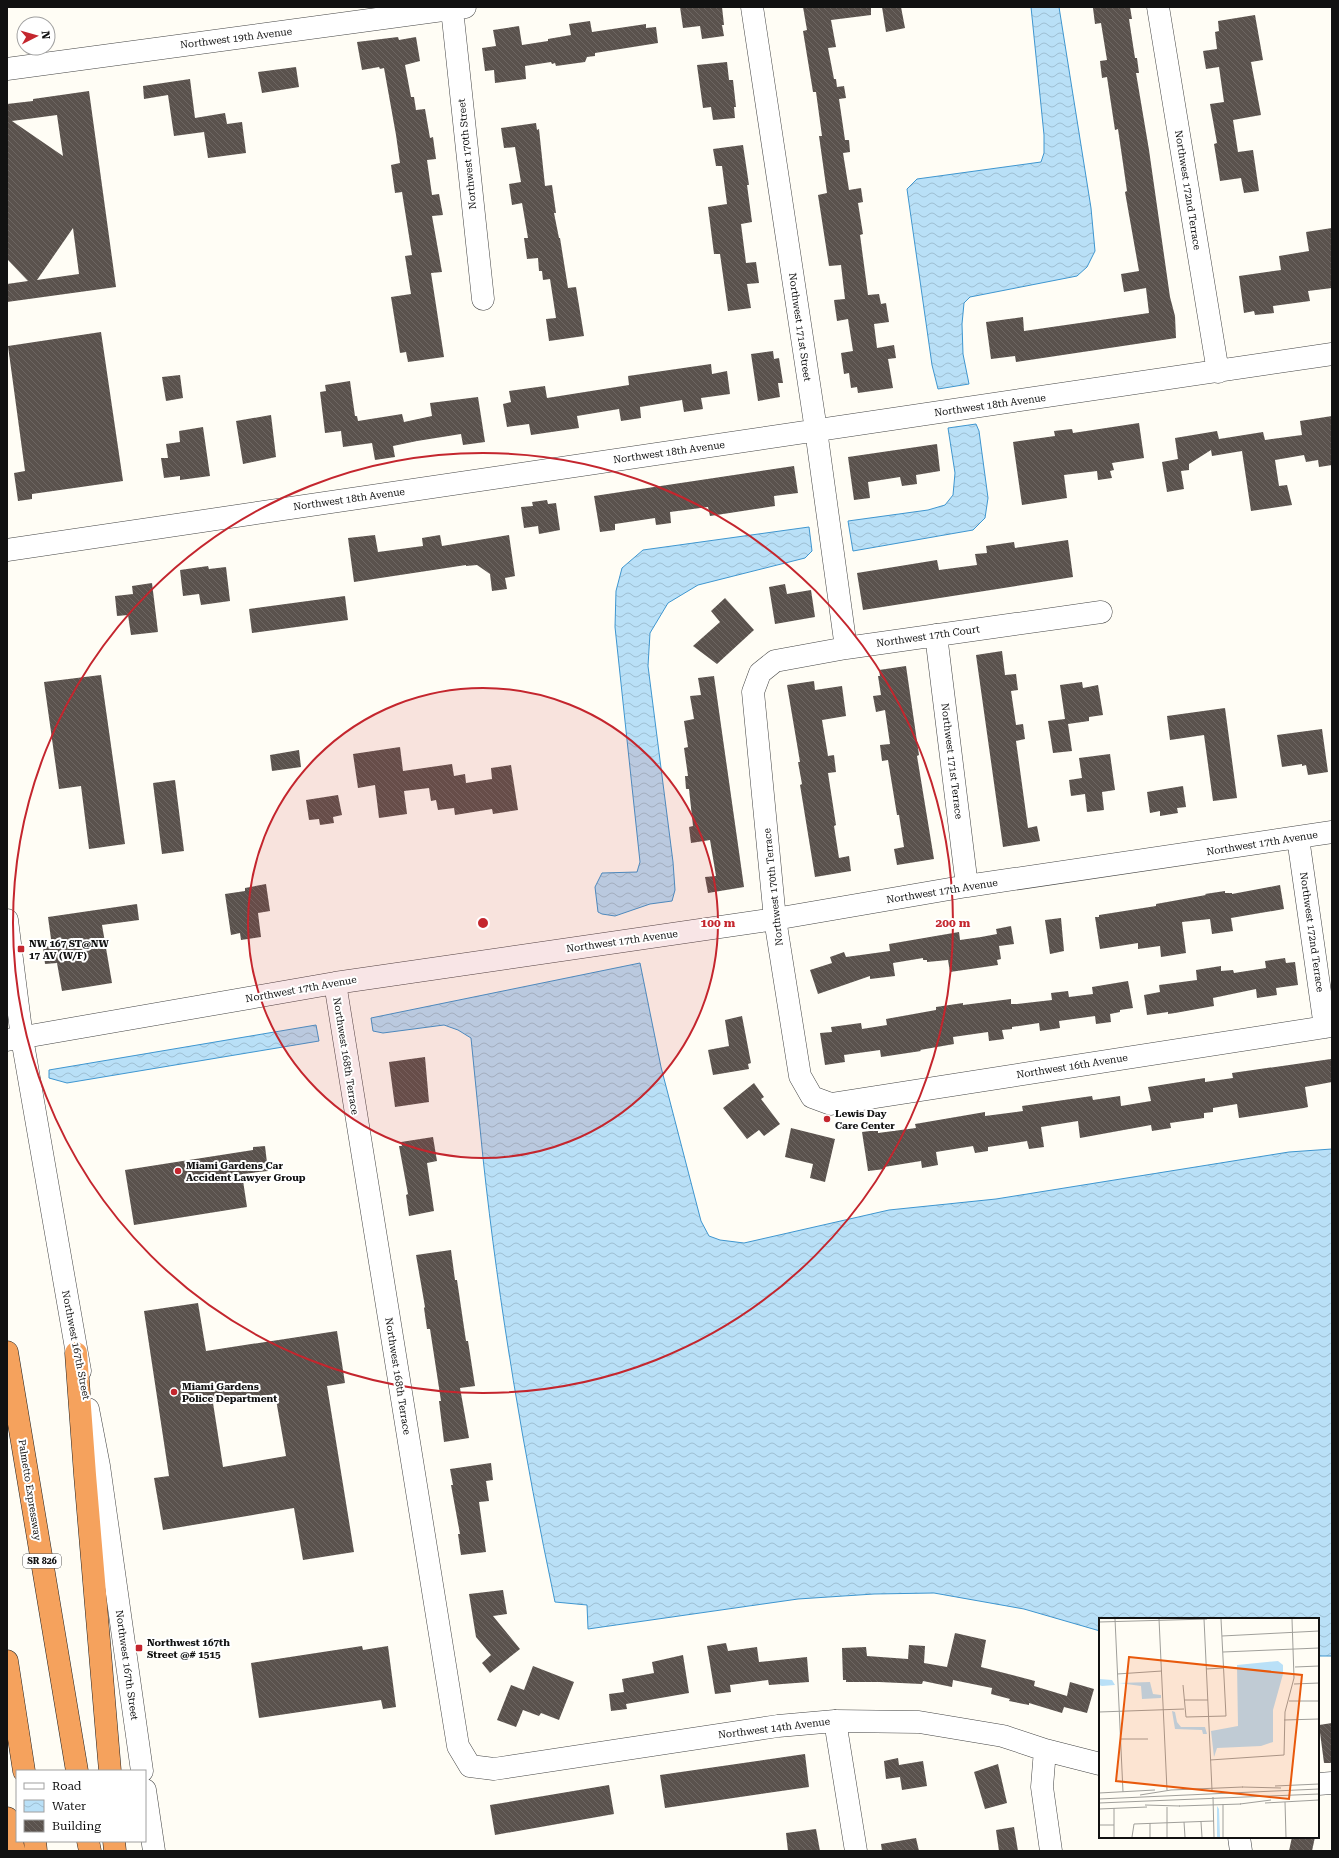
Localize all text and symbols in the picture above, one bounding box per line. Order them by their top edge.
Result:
north arrow [16,16,56,56]
street label: Northwest 19th Avenue [179,26,293,50]
text: N [39,30,52,40]
street label: Northwest 170th Street [456,98,478,210]
street label: Northwest 172nd Terrace [1173,129,1203,251]
street label: Northwest 171st Street [787,272,813,382]
street label: Northwest 18th Avenue [933,392,1047,418]
street label: Northwest 18th Avenue [612,439,726,465]
street label: Northwest 18th Avenue [292,486,406,512]
street label: Northwest 17th Court [876,623,981,649]
street label: Northwest 171st Terrace [939,702,965,820]
street label: Northwest 170th Terrace [761,827,785,947]
street label: Northwest 17th Avenue [1205,829,1319,857]
street label: Northwest 172nd Terrace [1298,871,1326,993]
street label: Northwest 17th Avenue [885,877,999,905]
centre of rings [476,916,490,930]
text: 100 m [701,916,736,930]
text: 200 m [936,916,971,930]
street label: Northwest 17th Avenue [565,928,679,954]
place label: NW 167 ST@NW 17 AV (W/F) [29,938,110,961]
marker: NW 167 ST@NW 17 AV (W/F) [16,944,26,954]
street label: Northwest 17th Avenue [245,974,358,1004]
street label: Northwest 168th Terrace [331,997,361,1116]
street label: Northwest 16th Avenue [1015,1052,1129,1080]
place label: Lewis Day Care Center [835,1108,895,1131]
marker: Lewis Day Care Center [822,1114,832,1124]
place label: Miami Gardens Car Accident Lawyer Group [186,1160,306,1183]
marker: Miami Gardens Car Accident Lawyer Group [173,1166,183,1176]
street label: Northwest 167th Street [60,1289,92,1401]
street label: Northwest 168th Terrace [383,1317,413,1436]
place label: Miami Gardens Police Department [182,1381,277,1404]
marker: Miami Gardens Police Department [169,1387,179,1397]
street label: Palmetto Expressway [17,1439,43,1541]
road number: SR 826 [23,1554,61,1568]
street label: Northwest 167th Street [114,1609,140,1721]
inset map [1099,1618,1319,1838]
place label: Northwest 167th Street @# 1515 [147,1637,230,1660]
marker: Northwest 167th Street @# 1515 [134,1643,144,1653]
street label: Northwest 14th Avenue [717,1716,831,1740]
legend [16,1770,146,1842]
text: Road [52,1779,82,1793]
text: Water [52,1799,86,1813]
text: Building [52,1819,101,1833]

